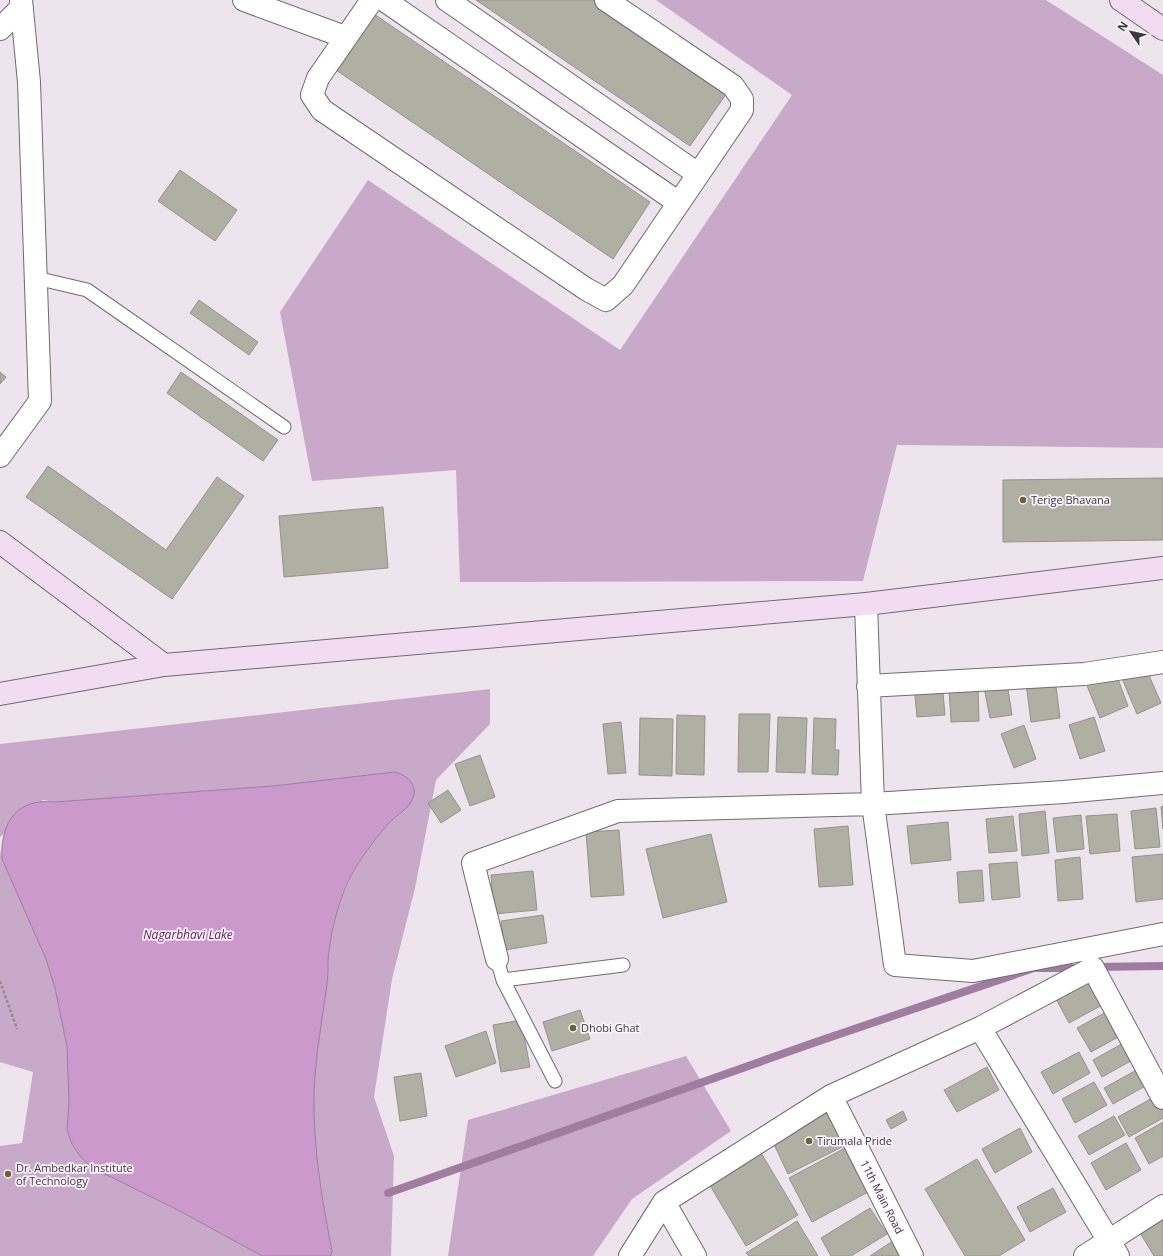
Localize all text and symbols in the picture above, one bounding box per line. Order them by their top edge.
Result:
north arrow [1111,12,1151,52]
text: N [1114,18,1131,34]
place label: Terige Bhavana [1031,492,1110,507]
marker: Terige Bhavana [1018,495,1028,505]
water label: Nagarbhavi Lake [143,926,233,943]
place label: Dhobi Ghat [581,1020,640,1035]
marker: Dhobi Ghat [568,1023,578,1033]
place label: Tirumala Pride [817,1133,892,1148]
marker: Tirumala Pride [804,1136,814,1146]
street label: 11th Main Road [857,1157,907,1236]
place label: Dr. Ambedkar Institute of Technology [16,1160,133,1188]
marker: Dr. Ambedkar Institute of Technology [3,1169,13,1179]

